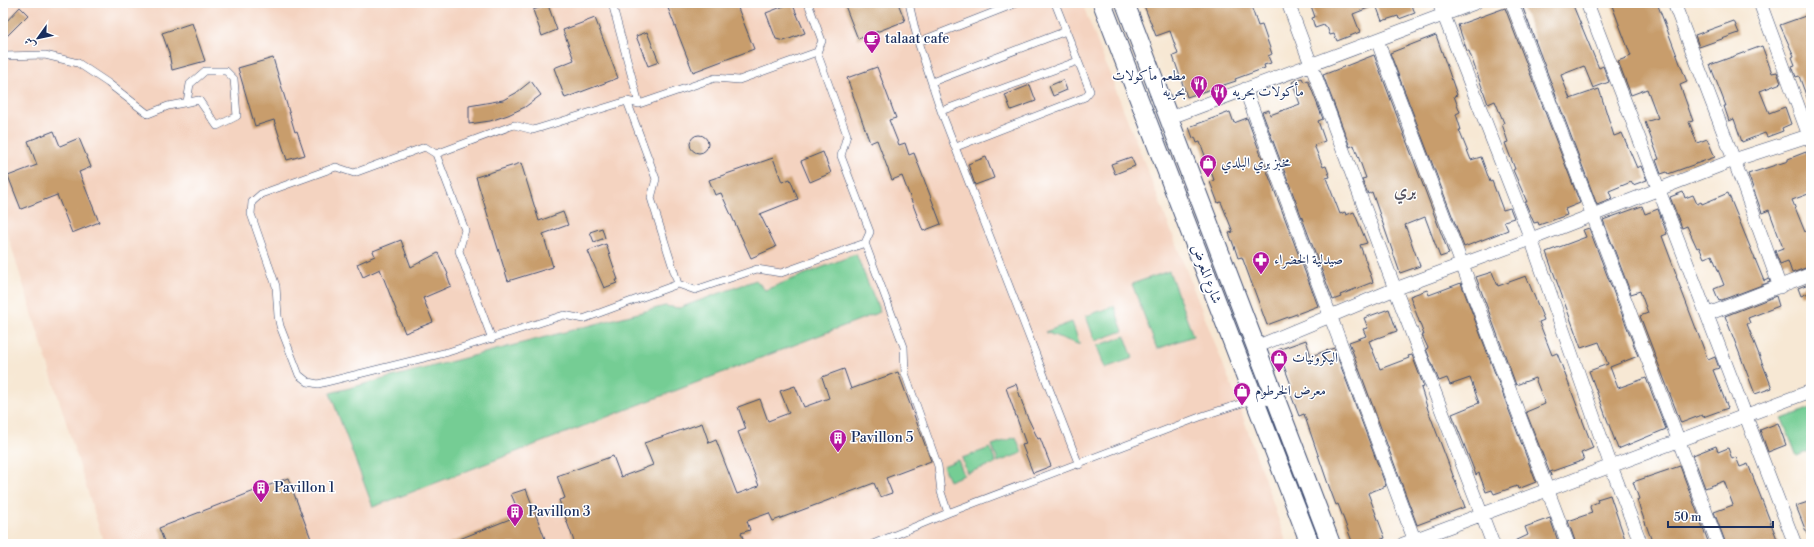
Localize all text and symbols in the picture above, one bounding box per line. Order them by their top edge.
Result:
north arrow [18,18,58,58]
cafe icon: talaat cafe [862,29,882,54]
place label: talaat cafe [885,30,949,48]
text: ش [22,34,39,51]
place label: مطعم مأكولات بحريه [1112,65,1186,101]
restaurant icon: مطعم مأكولات بحريه [1189,74,1209,99]
place label: مأكولات بحريه [1232,81,1304,101]
restaurant icon: مأكولات بحريه [1209,82,1229,107]
shop icon: مخبز بري البلدي [1198,153,1218,178]
place label: مخبز بري البلدي [1221,154,1291,174]
district label: بري [1394,179,1417,205]
street label: شارع المعرض [1185,242,1226,307]
pharmacy icon: صيدلية الخضراء [1251,250,1271,275]
place label: صيدلية الخضراء [1274,251,1343,269]
shop icon: اليكرونيات [1269,348,1289,373]
place label: اليكرونيات [1292,349,1338,367]
shop icon: معرض الخرطوم [1232,381,1252,406]
place label: معرض الخرطوم [1255,382,1326,403]
building icon: Pavillon 5 [828,428,848,453]
place label: Pavillon 5 [851,429,914,447]
building icon: Pavillon 1 [251,478,271,503]
place label: Pavillon 1 [274,479,335,497]
building icon: Pavillon 3 [505,502,525,527]
place label: Pavillon 3 [528,503,591,521]
scale bar [1668,503,1773,529]
text: 50 m [1674,510,1702,525]

